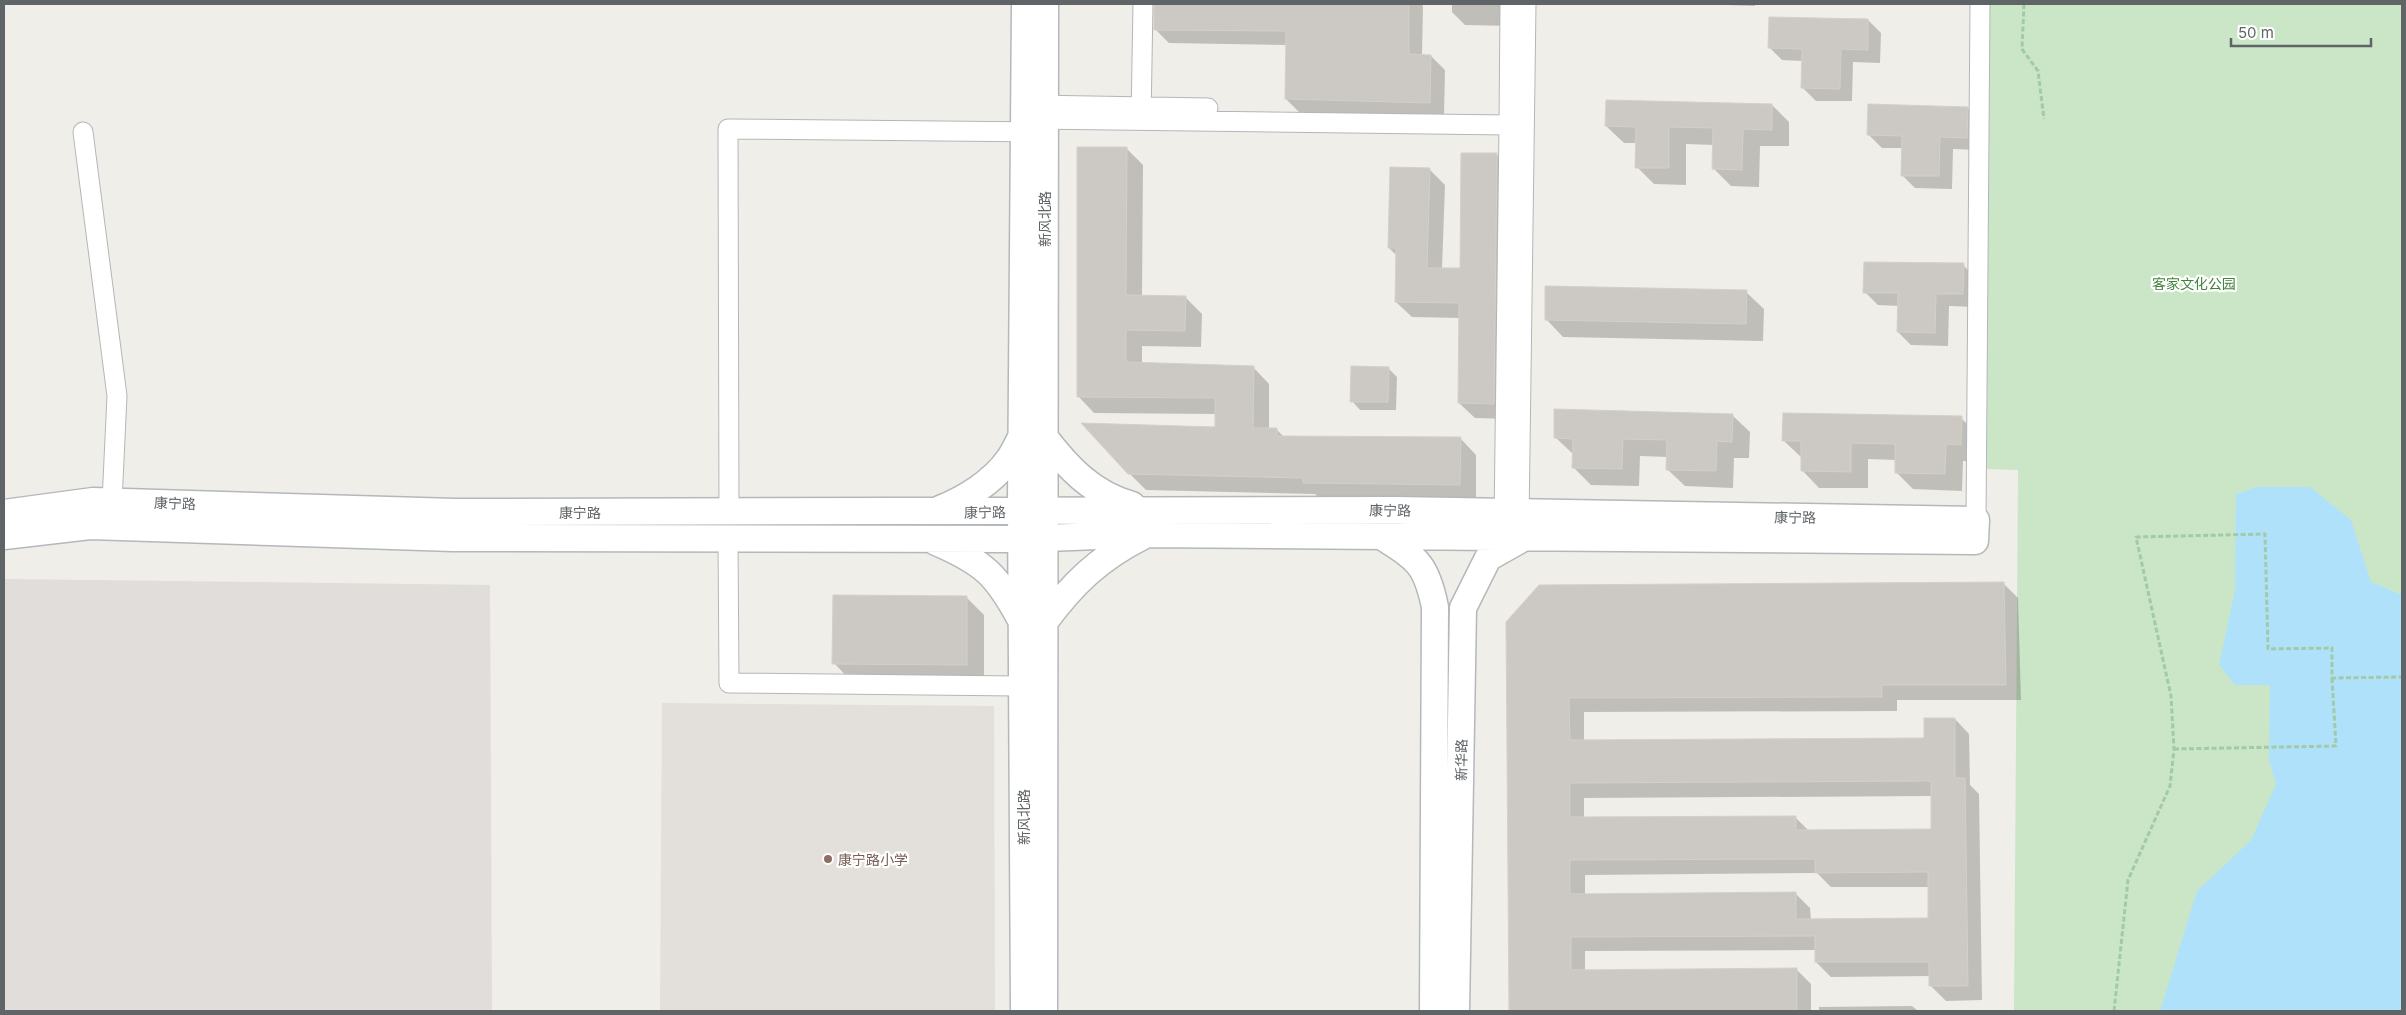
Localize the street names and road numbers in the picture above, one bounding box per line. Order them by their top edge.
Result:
street label: 新风北路 [1036,191,1053,247]
street label: 康宁路 [154,494,196,512]
street label: 康宁路 [1369,501,1411,519]
street label: 康宁路 [964,503,1006,521]
street label: 康宁路 [559,504,601,521]
street label: 康宁路 [1774,508,1816,526]
street label: 新华路 [1452,739,1470,781]
street label: 新风北路 [1015,789,1032,845]

